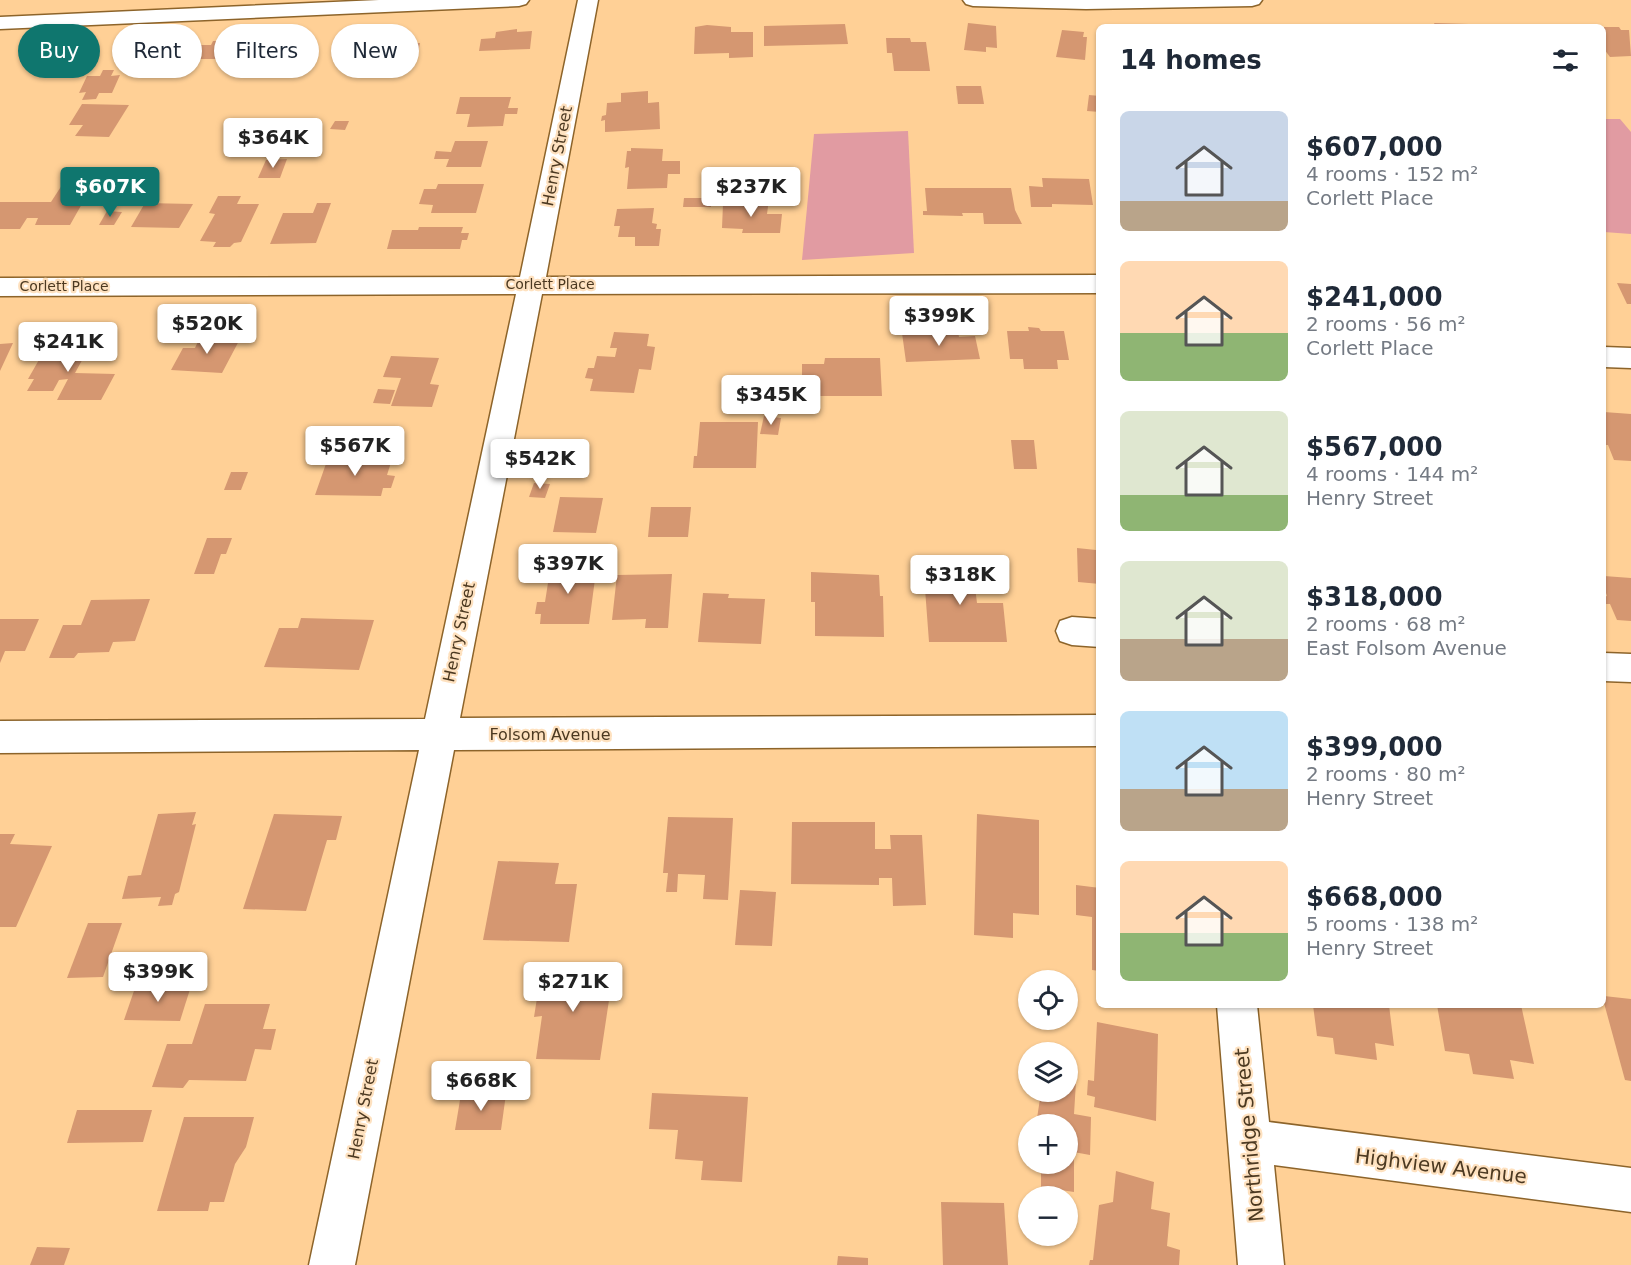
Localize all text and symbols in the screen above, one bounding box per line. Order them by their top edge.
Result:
chip: Buy [18,24,100,78]
chip: Rent [112,24,202,78]
chip: Filters [214,24,319,78]
chip: New [331,24,419,78]
icon: filters [1549,44,1582,77]
text: 14 homes [1120,45,1262,75]
street label: Henry Street [538,104,576,208]
pin: $364K [231,118,315,169]
text: $364K [237,125,309,149]
text: $607,000 [1306,132,1443,162]
icon: home [1168,135,1240,207]
text: 4 rooms · 152 m² [1306,162,1478,186]
pin: $607K [68,167,152,218]
pin: $237K [709,167,793,218]
text: $607K [74,174,146,198]
text: $237K [715,174,787,198]
text: Corlett Place [1306,186,1434,210]
street label: Corlett Place [505,276,595,292]
street label: Corlett Place [19,278,109,294]
text: $241,000 [1306,282,1443,312]
icon: home [1168,285,1240,357]
pin: $399K [897,296,981,347]
text: $399K [903,303,975,327]
pin: $520K [165,304,249,355]
text: $520K [171,311,243,335]
text: 2 rooms · 56 m² [1306,312,1466,336]
pin: $241K [26,322,110,373]
text: $241K [32,329,104,353]
text: Corlett Place [1306,336,1434,360]
pin: $345K [729,375,813,426]
text: $345K [735,382,807,406]
pin: $567K [313,426,397,477]
text: $567,000 [1306,432,1443,462]
text: $567K [319,433,391,457]
icon: home [1168,435,1240,507]
pin: $542K [498,439,582,490]
text: $542K [504,446,576,470]
text: 4 rooms · 144 m² [1306,462,1478,486]
text: Henry Street [1306,486,1433,510]
pin: $397K [526,544,610,595]
text: $397K [532,551,604,575]
pin: $318K [918,555,1002,606]
text: $318K [924,562,996,586]
street label: Henry Street [439,580,479,684]
text: $318,000 [1306,582,1443,612]
icon: home [1168,585,1240,657]
text: 2 rooms · 68 m² [1306,612,1466,636]
text: East Folsom Avenue [1306,636,1507,660]
street label: Folsom Avenue [489,725,611,744]
text: $399,000 [1306,732,1443,762]
icon: home [1168,735,1240,807]
text: 2 rooms · 80 m² [1306,762,1466,786]
text: Henry Street [1306,786,1433,810]
text: $668,000 [1306,882,1443,912]
icon: home [1168,885,1240,957]
text: 5 rooms · 138 m² [1306,912,1478,936]
text: Henry Street [1306,936,1433,960]
pin: $399K [116,952,200,1003]
text: $399K [122,959,194,983]
pin: $271K [531,962,615,1013]
text: $271K [537,969,609,993]
map controls [1018,970,1078,1246]
button: locate [1018,970,1078,1030]
button: layers [1018,1042,1078,1102]
street label: Northridge Street [1229,1047,1269,1223]
street label: Henry Street [344,1057,382,1161]
pin: $668K [439,1061,523,1112]
text: $668K [445,1068,517,1092]
button: + [1018,1114,1078,1174]
street label: Highview Avenue [1354,1144,1528,1188]
button: − [1018,1186,1078,1246]

